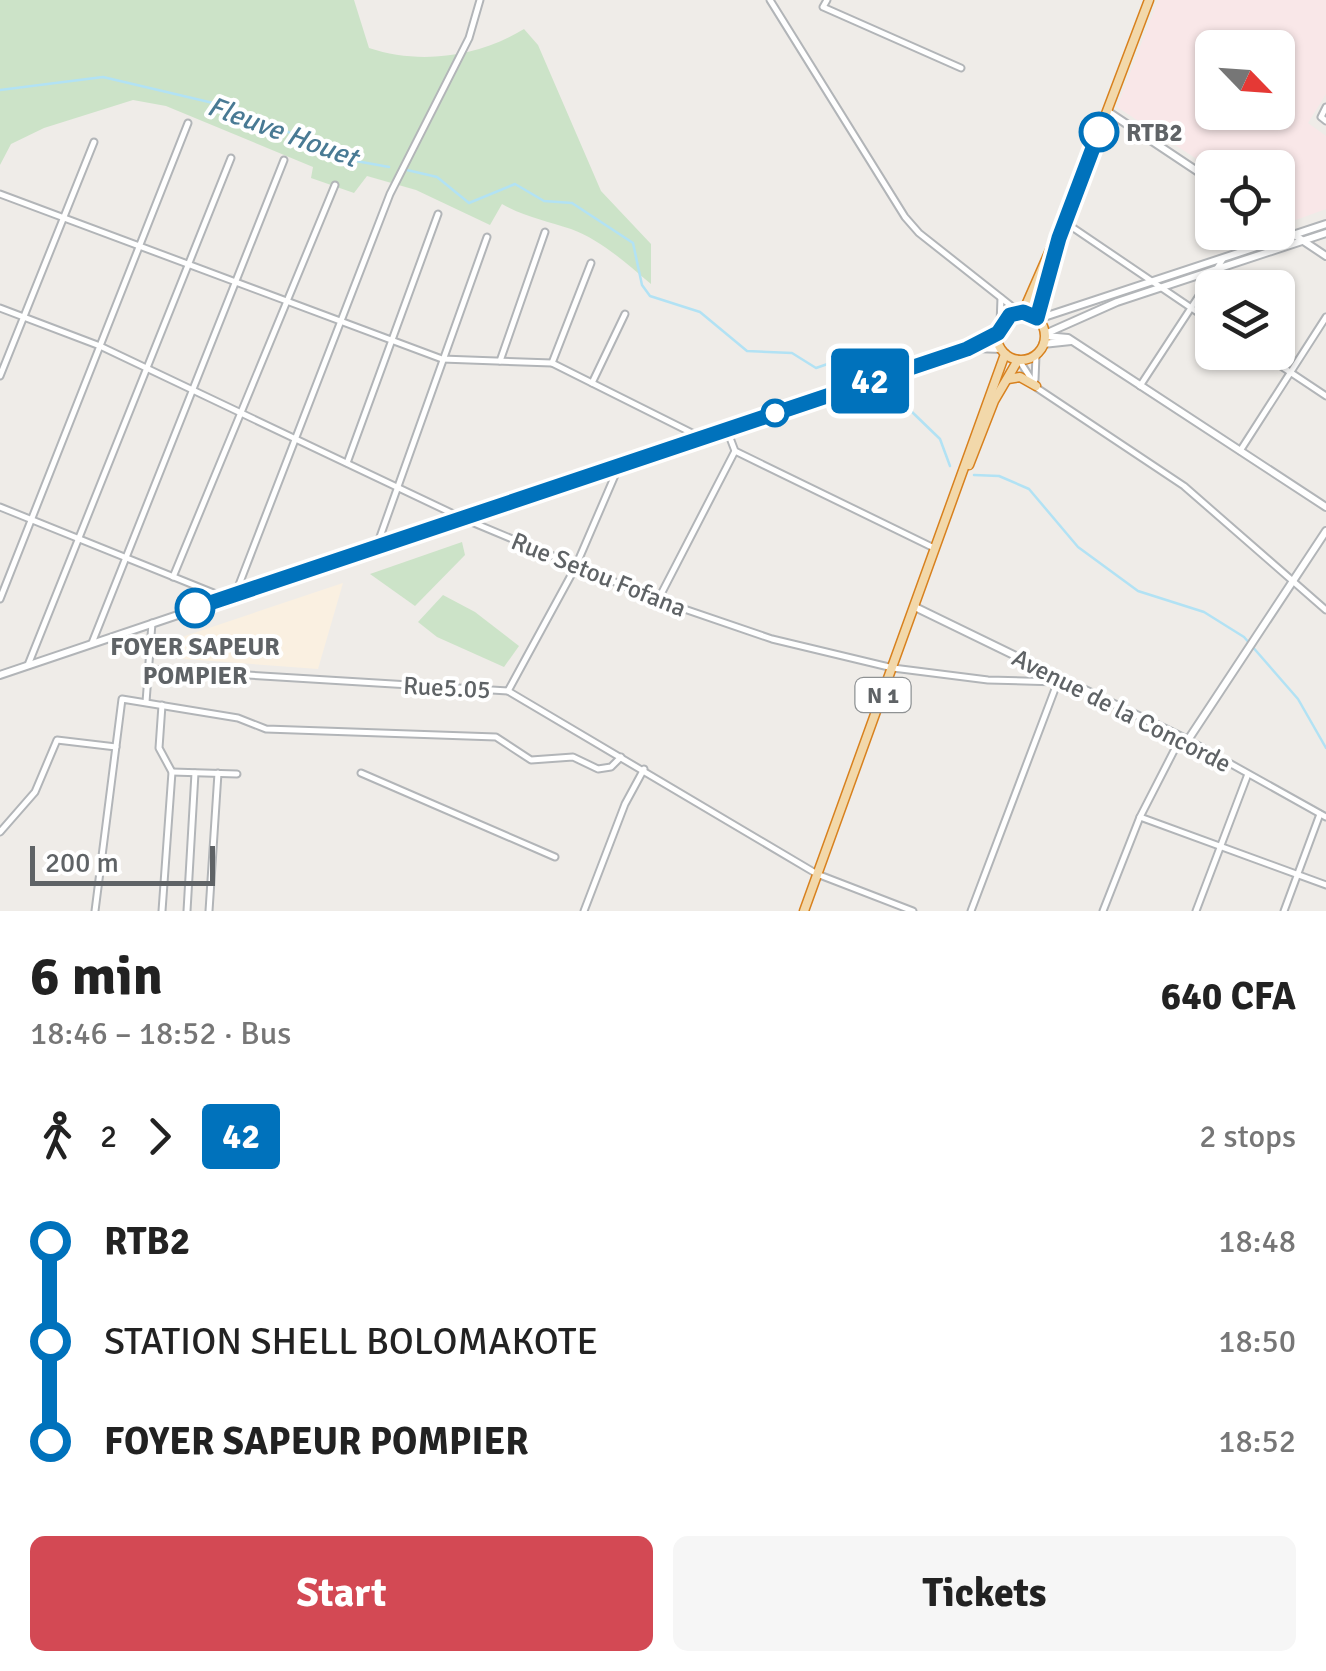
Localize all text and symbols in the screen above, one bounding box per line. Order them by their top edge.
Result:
north arrow [1195,30,1295,130]
map controls [1195,30,1295,370]
water label: Fleuve Houet [203,89,365,176]
marker: RTB2 [1080,113,1118,151]
place label: RTB2 [1126,117,1183,148]
button: locate [1195,150,1295,250]
button: layers [1195,270,1295,370]
line badge: 42 [825,348,915,414]
text: 42 [851,360,889,403]
unlabelled marker [762,400,788,426]
street label: Rue Setou Fofana [507,525,691,624]
marker: FOYER SAPEUR POMPIER [176,589,214,627]
place label: FOYER SAPEUR POMPIER [110,631,280,691]
street label: Avenue de la Concorde [1007,642,1236,779]
street label: Rue5.05 [402,670,492,705]
road number: N 1 [856,678,910,712]
scale bar [30,841,215,886]
text: 200 m [45,846,119,880]
text: 6 min [30,942,163,1010]
text: 640 CFA [1161,973,1296,1020]
text: 18:46 – 18:52 · Bus [30,1014,291,1053]
icon: walk [30,1109,85,1164]
icon: forward [132,1109,187,1164]
text: 42 [222,1115,260,1158]
text: 2 [100,1117,117,1156]
text: 2 stops [1199,1117,1296,1156]
text: RTB2 [104,1218,190,1265]
text: 18:48 [1218,1222,1296,1261]
text: STATION SHELL BOLOMAKOTE [104,1318,598,1365]
text: 18:50 [1218,1322,1296,1361]
text: FOYER SAPEUR POMPIER [104,1418,529,1465]
text: 18:52 [1218,1422,1296,1461]
button: Start [30,1536,653,1651]
button: Tickets [673,1536,1296,1651]

